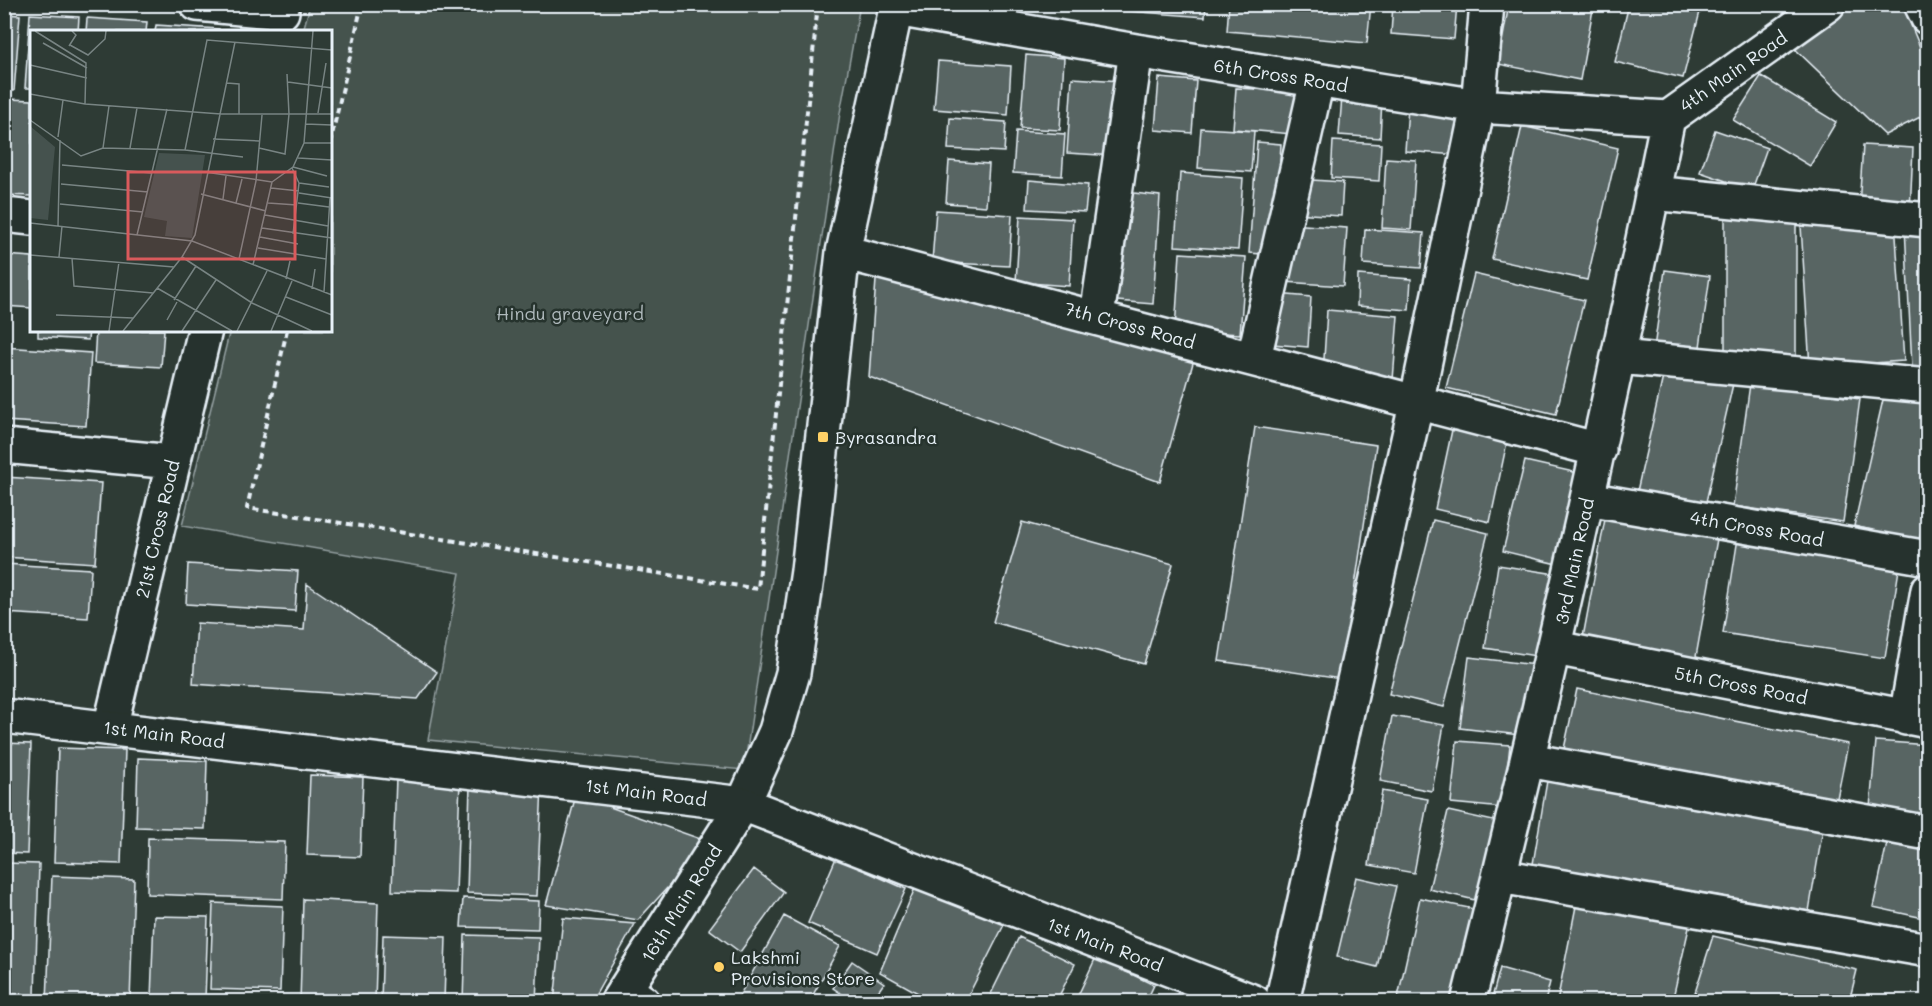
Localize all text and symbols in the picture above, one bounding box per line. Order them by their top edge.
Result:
street label: 4th Main Road [1674,25,1792,117]
inset map [30,30,332,332]
street label: 6th Cross Road [1212,53,1350,97]
street label: 7th Cross Road [1062,296,1198,354]
park label: Hindu graveyard [496,301,644,325]
place label: Byrasandra [835,425,937,449]
marker: Byrasandra [816,430,830,444]
street label: 21st Cross Road [129,458,185,600]
street label: 3rd Main Road [1549,496,1599,626]
street label: 4th Cross Road [1688,504,1826,552]
street label: 5th Cross Road [1672,660,1810,710]
street label: 1st Main Road [102,715,226,753]
street label: 1st Main Road [584,773,708,811]
street label: 16th Main Road [635,840,727,966]
street label: 1st Main Road [1044,911,1166,977]
place label: Lakshmi Provisions Store [731,945,875,990]
marker: Lakshmi Provisions Store [712,960,726,974]

